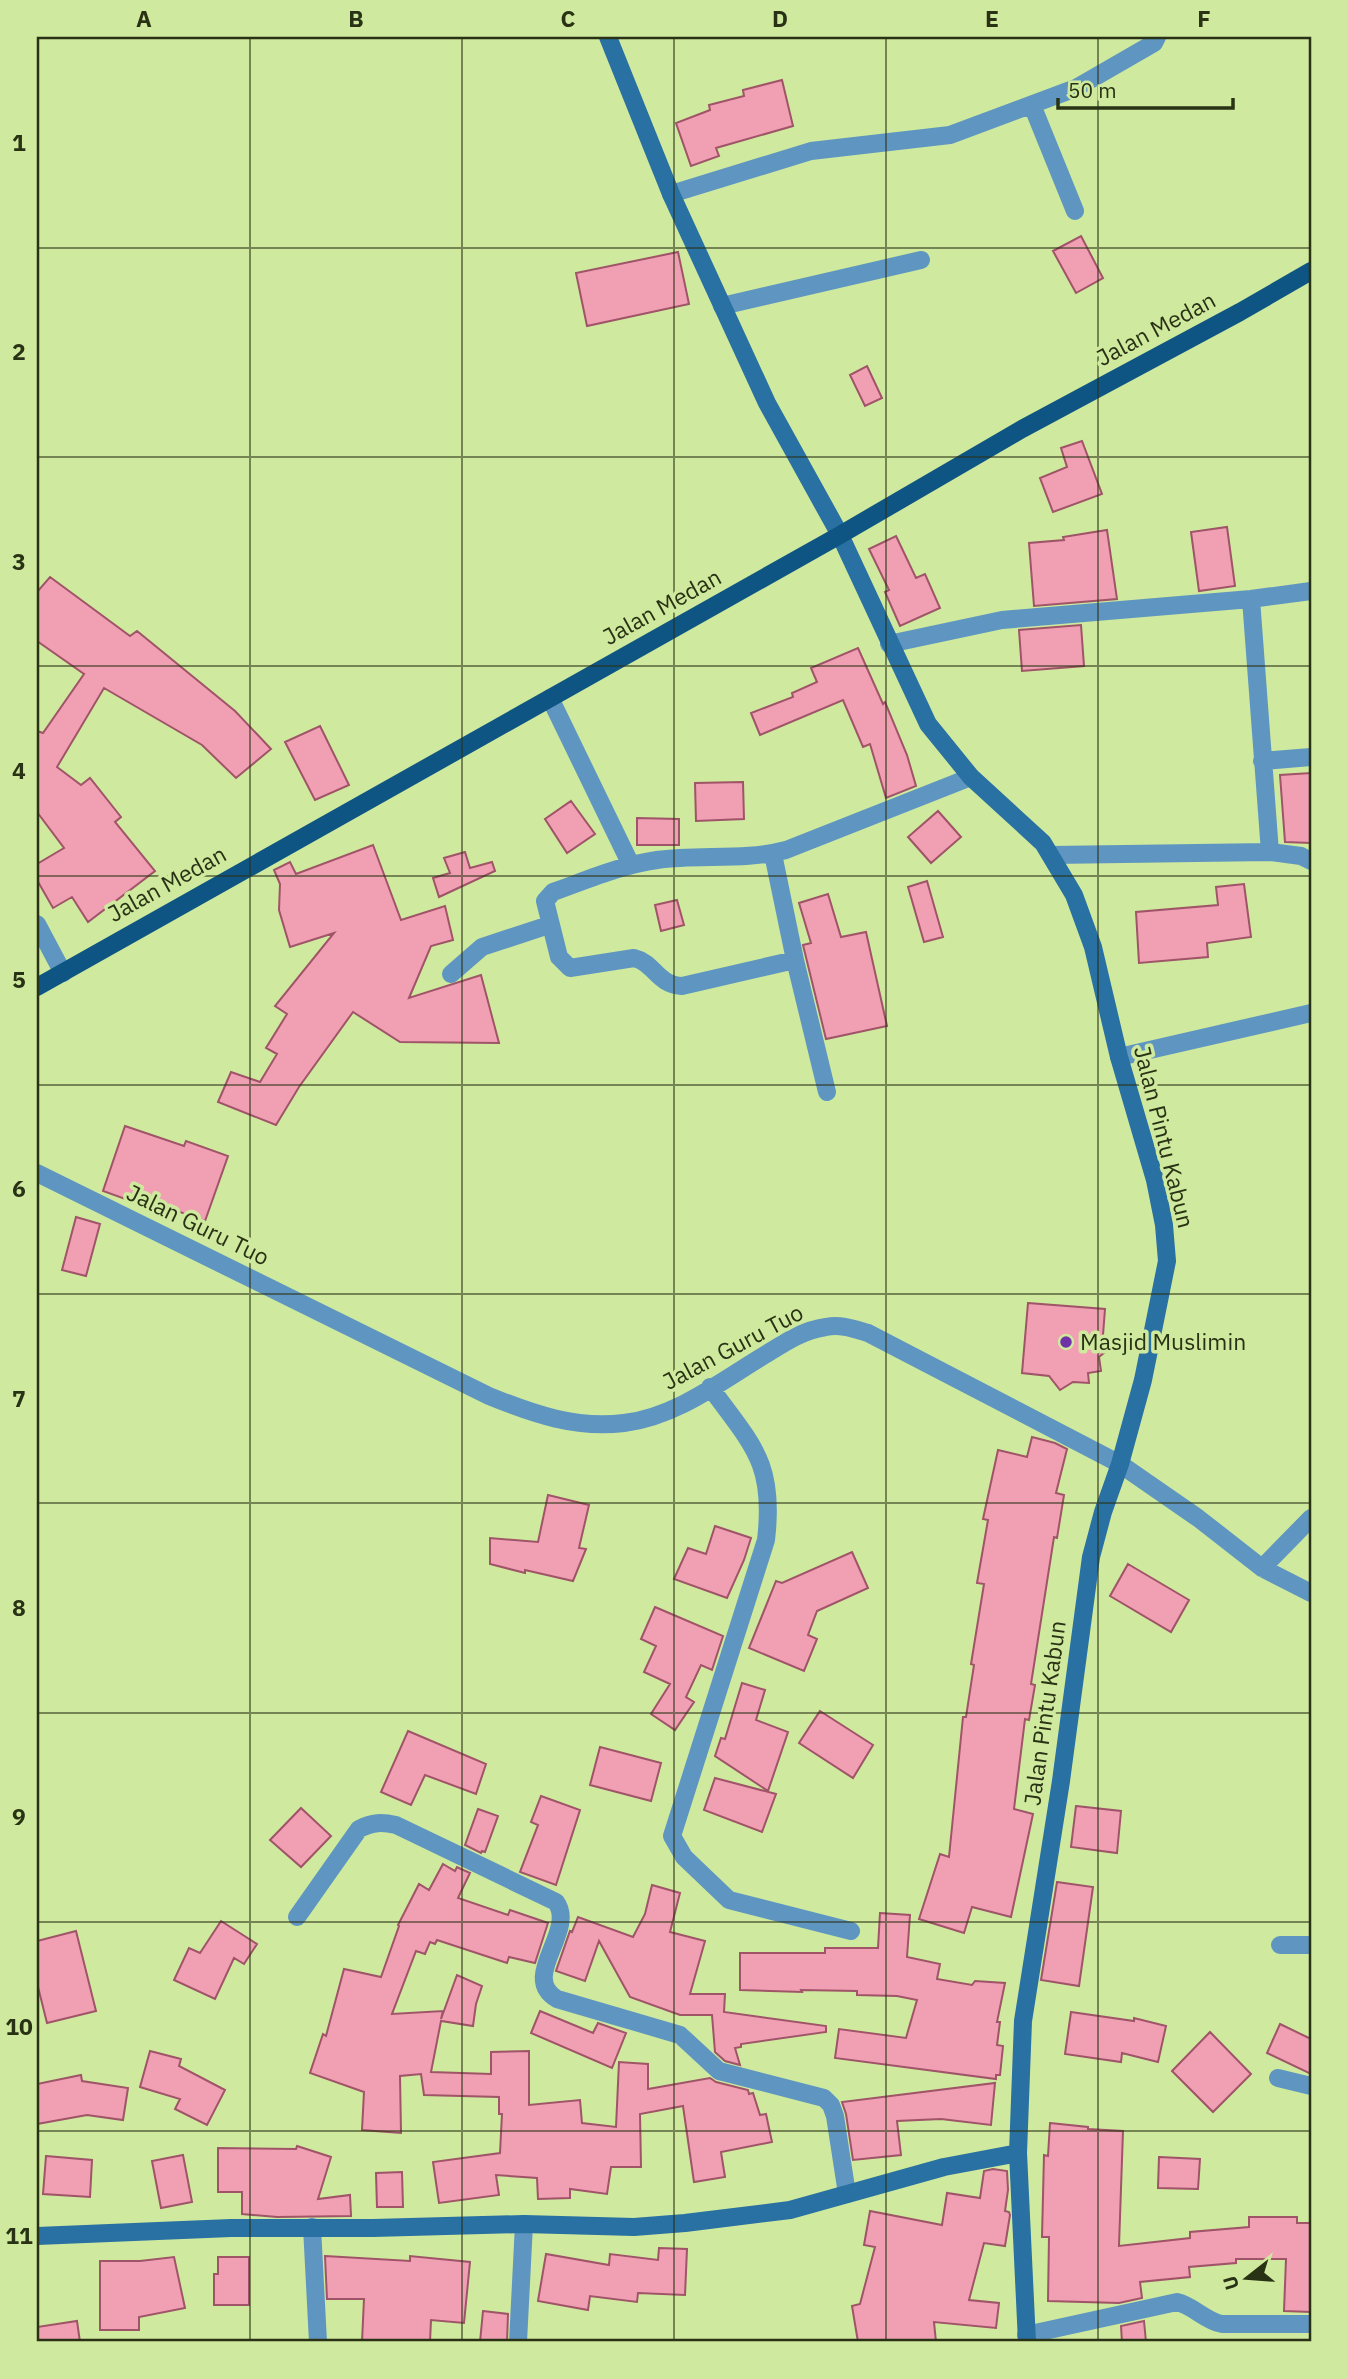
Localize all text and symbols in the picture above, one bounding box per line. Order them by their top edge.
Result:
text: A [136,3,152,33]
text: B [348,3,364,33]
text: C [561,3,576,33]
text: D [772,3,788,33]
text: E [985,3,999,33]
text: F [1197,3,1211,33]
scale bar [1058,66,1232,110]
text: 50 m [1068,76,1117,104]
text: 1 [12,127,26,157]
street label: Jalan Medan [1091,284,1220,372]
text: 2 [12,336,26,366]
text: 3 [12,546,26,576]
street label: Jalan Medan [597,561,726,651]
text: 4 [12,755,26,785]
street label: Jalan Medan [102,838,231,928]
text: 5 [12,964,26,994]
street label: Jalan Pintu Kabun [1128,1043,1202,1231]
text: 6 [12,1173,26,1203]
street label: Jalan Guru Tuo [122,1177,275,1272]
street label: Jalan Guru Tuo [657,1296,808,1396]
place label: Masjid Muslimin [1080,1326,1246,1356]
marker: Masjid Muslimin [1058,1334,1074,1350]
text: 7 [12,1383,26,1413]
text: 8 [12,1592,26,1622]
street label: Jalan Pintu Kabun [1016,1619,1072,1807]
text: 9 [12,1801,26,1831]
text: 10 [5,2011,33,2041]
text: 11 [5,2220,33,2250]
north arrow [1212,2242,1282,2312]
text: U [1217,2273,1244,2293]

